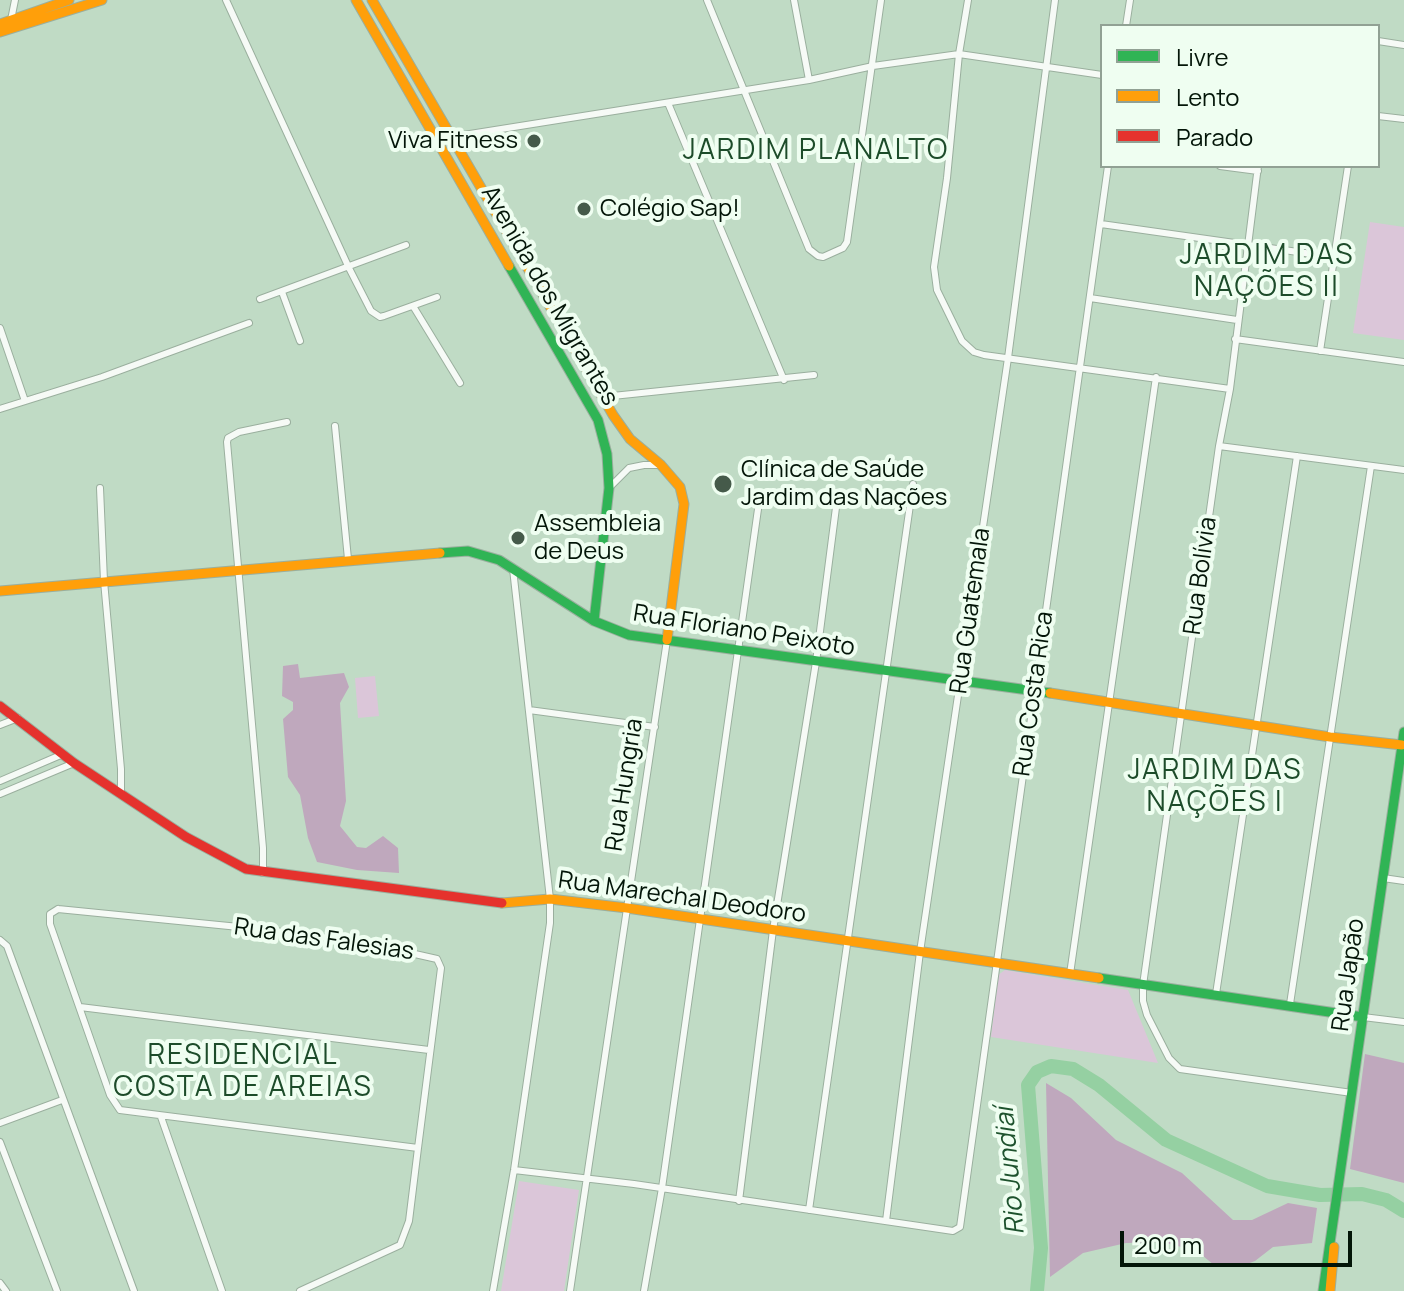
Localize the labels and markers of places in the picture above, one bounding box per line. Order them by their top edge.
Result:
place label: Viva Fitness [388,127,518,155]
marker: Viva Fitness [525,132,543,150]
place label: Colégio Sap! [600,195,740,223]
marker: Colégio Sap! [575,200,593,218]
place label: Clínica de Saúde Jardim das Nações [741,456,947,512]
marker: Clínica de Saúde Jardim das Nações [712,473,734,495]
place label: Assembleia de Deus [534,510,661,566]
marker: Assembleia de Deus [509,529,527,547]

